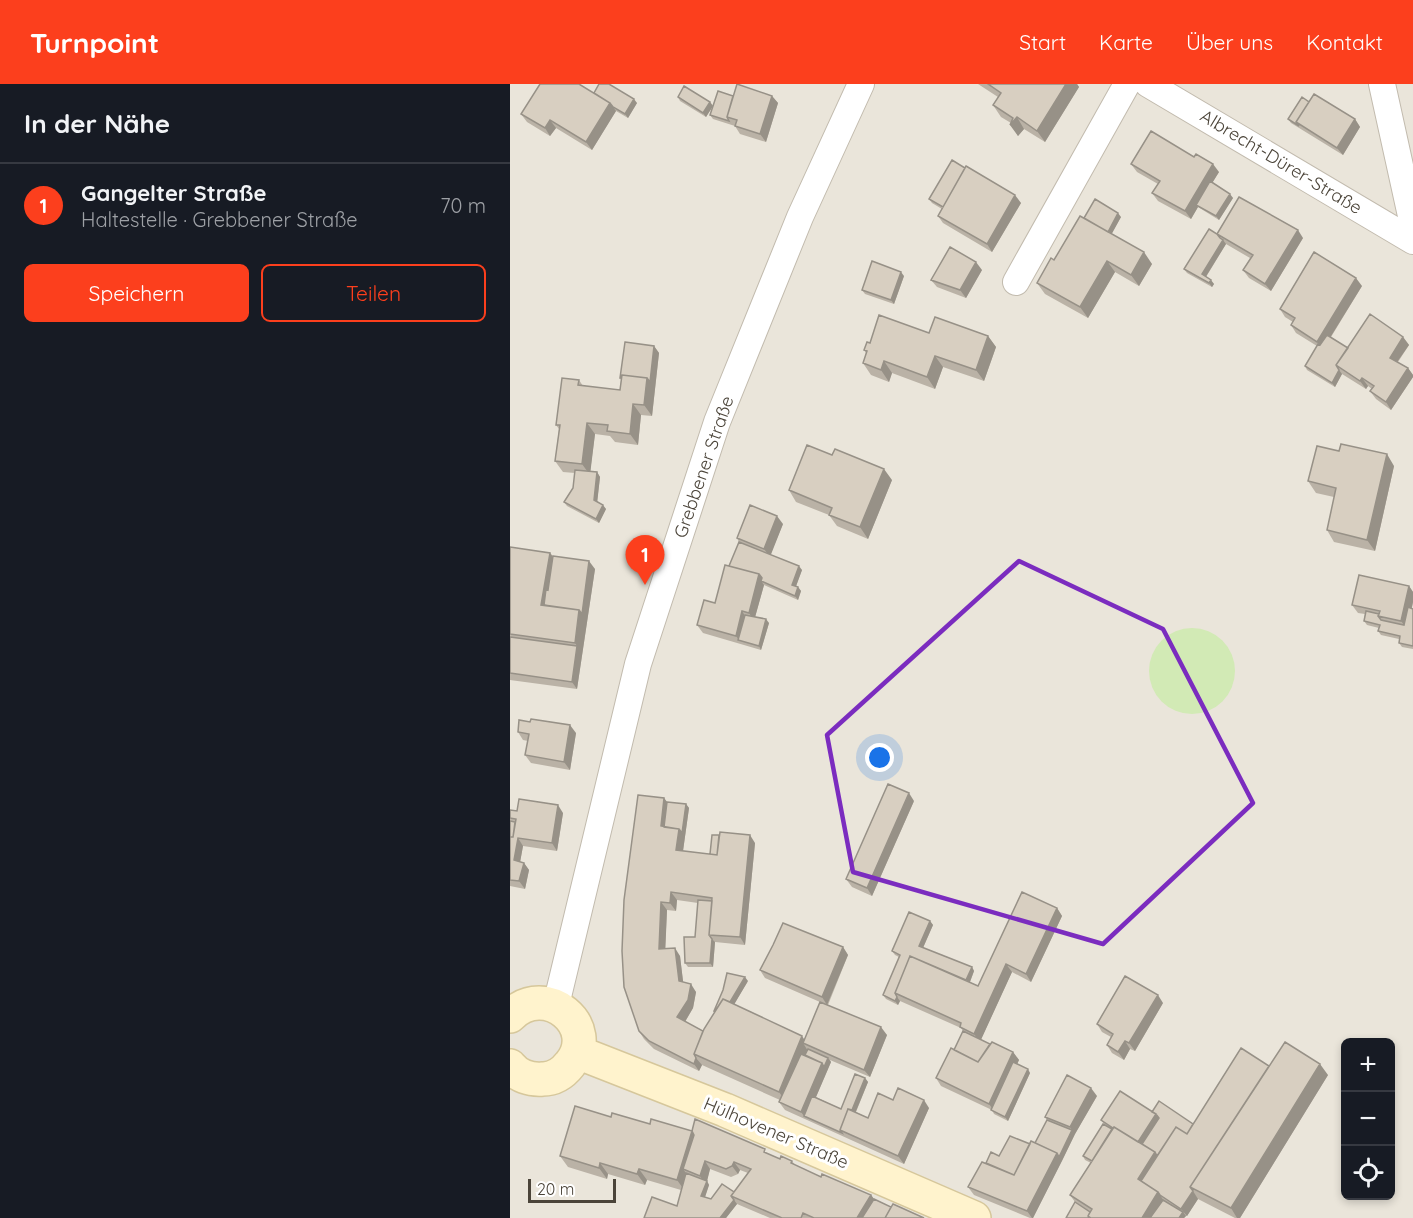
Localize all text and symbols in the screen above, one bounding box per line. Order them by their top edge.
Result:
text: Turnpoint [30,25,159,60]
text: Start [1019,29,1066,55]
text: Karte [1099,29,1153,55]
text: Über uns [1186,29,1273,55]
text: Kontakt [1306,29,1383,55]
street label: Albrecht-Dürer-Straße [1196,104,1366,219]
text: In der Nähe [24,107,170,140]
text: Gangelter Straße [81,179,266,207]
text: 1 [40,193,47,218]
text: 70 m [440,193,486,218]
text: Haltestelle · Grebbener Straße [81,207,358,232]
button: Speichern [24,264,249,322]
button: Teilen [261,264,486,322]
street label: Grebbener Straße [668,393,739,541]
pin: 1 [626,536,664,585]
your location [865,743,894,772]
map controls [1341,1038,1395,1200]
button: + [1341,1038,1395,1092]
street label: Hülhovener Straße [700,1092,852,1173]
button: − [1341,1092,1395,1146]
button: locate [1341,1146,1395,1200]
scale bar [528,1176,616,1204]
text: 20 m [537,1179,574,1199]

